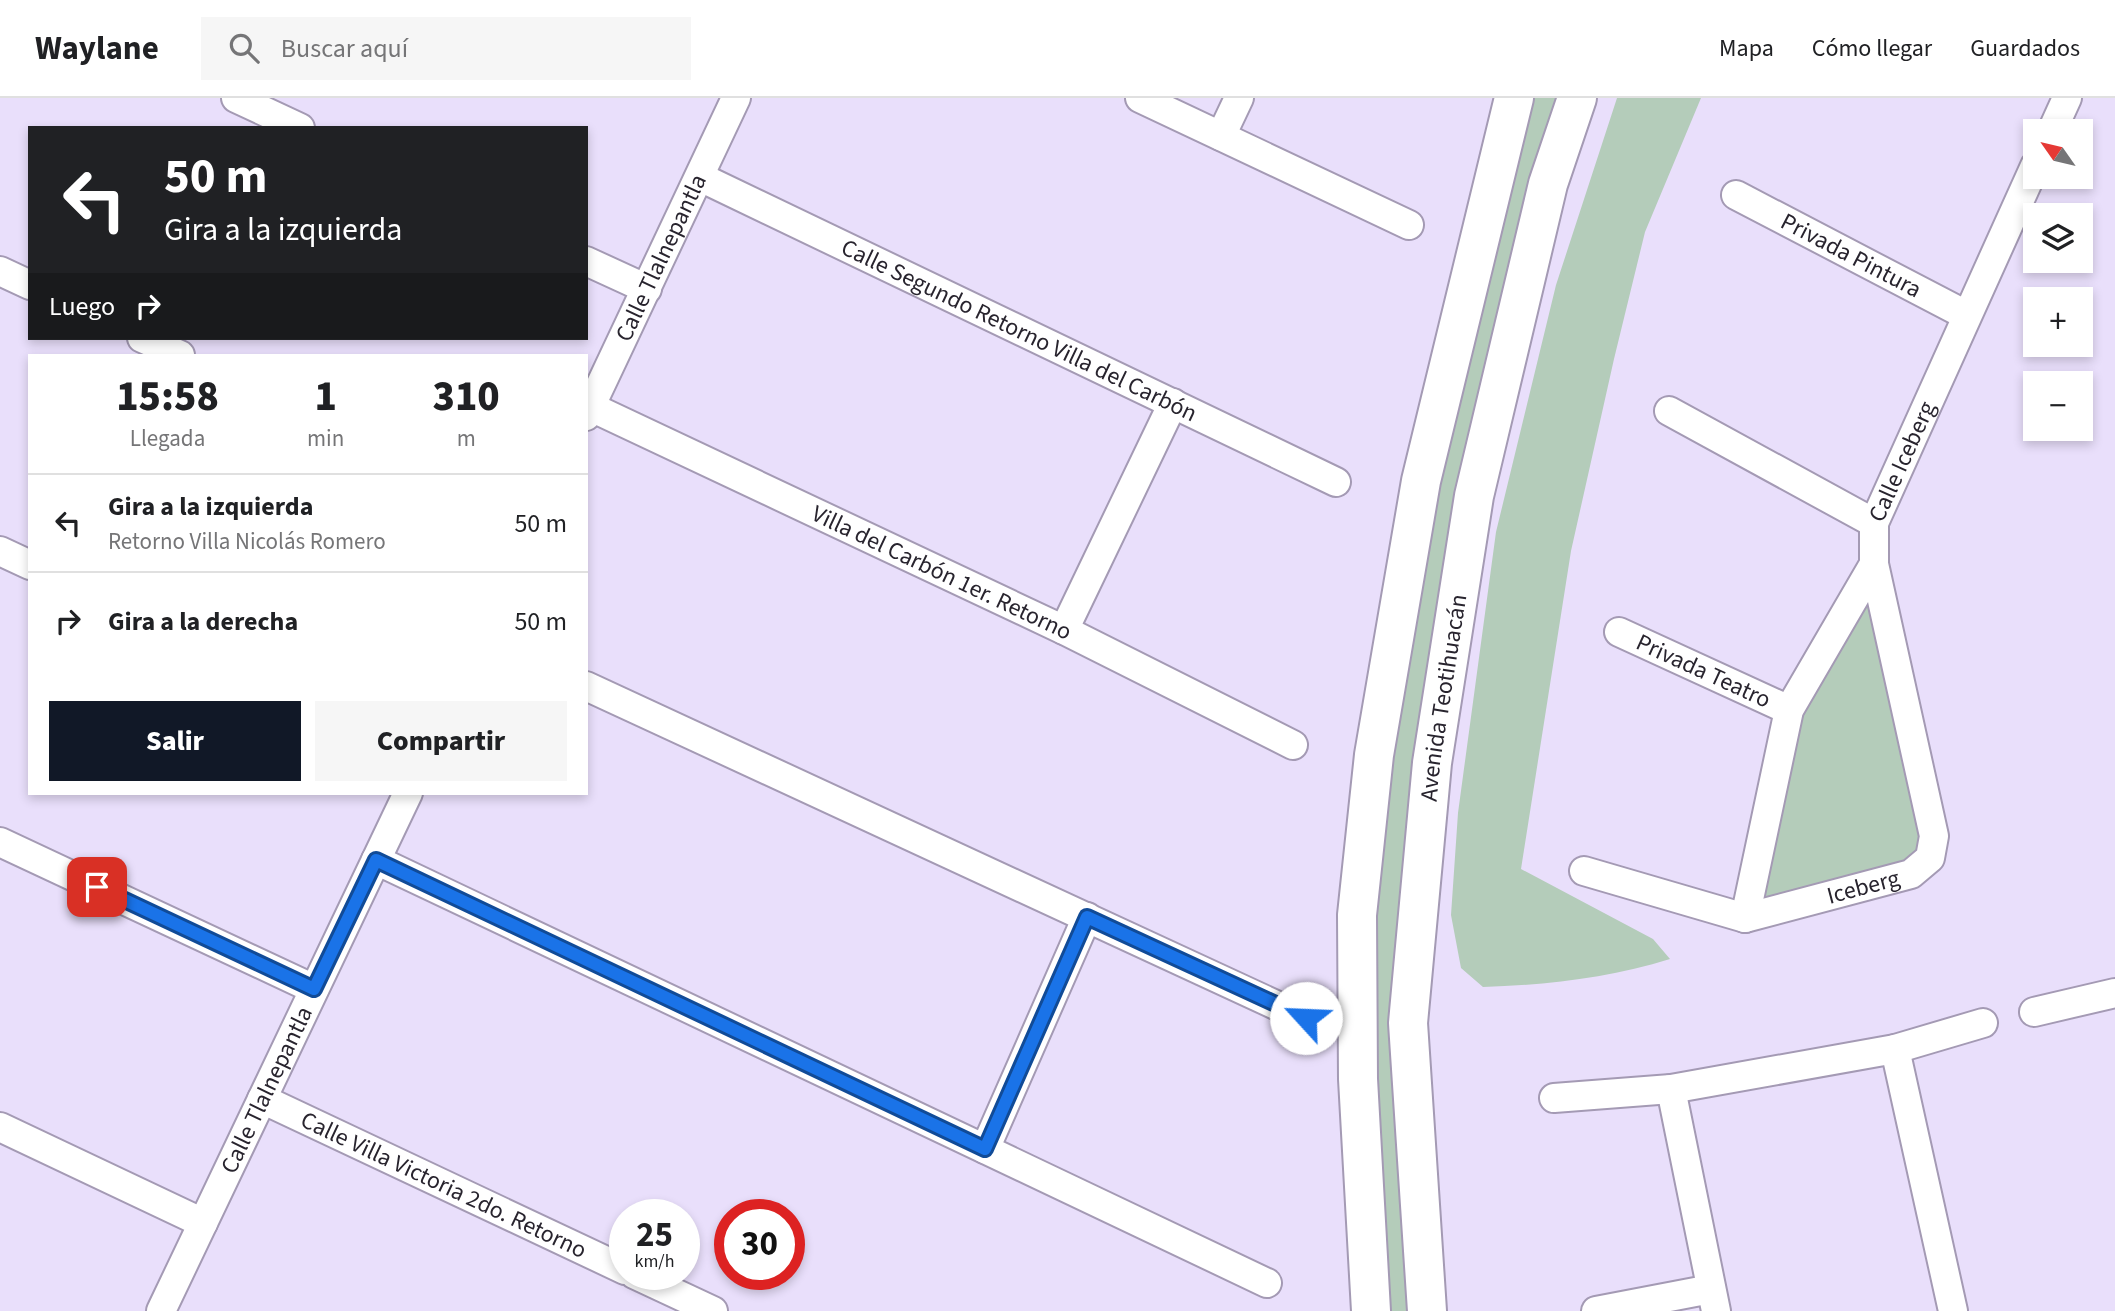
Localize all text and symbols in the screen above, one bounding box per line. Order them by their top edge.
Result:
search box [201,17,691,80]
text: Waylane [35,25,159,72]
icon: search [225,29,263,67]
text: Buscar aquí [281,30,408,67]
text: Mapa [1719,31,1774,66]
text: Cómo llegar [1812,31,1932,66]
text: Guardados [1970,31,2080,66]
north arrow [2023,119,2093,189]
map controls [2023,119,2093,441]
text: 50 m [164,142,268,212]
icon: left [49,154,140,245]
street label: Calle Tlalnepantla [607,168,716,348]
button: layers [2023,203,2093,273]
street label: Privada Pintura [1774,204,1928,307]
text: Gira a la izquierda [164,207,402,253]
street label: Calle Segundo Retorno Villa del Carbón [835,230,1203,431]
icon: right [129,287,167,325]
button: + [2023,287,2093,357]
text: Luego [49,288,115,325]
text: 15:58 [116,367,219,427]
text: 1 [314,367,337,427]
text: 310 [433,367,500,427]
button: − [2023,371,2093,441]
street label: Calle Iceberg [1860,396,1945,528]
text: Llegada [130,422,205,455]
text: min [307,422,344,455]
text: m [457,422,476,455]
text: Gira a la izquierda [108,488,313,525]
street label: Villa del Carbón 1er. Retorno [806,497,1078,649]
icon: left [49,504,87,542]
text: 50 m [514,505,567,542]
text: Retorno Villa Nicolás Romero [108,525,386,558]
street label: Avenida Teotihuacán [1412,592,1476,803]
icon: right [49,602,87,640]
text: Gira a la derecha [108,603,298,640]
text: 50 m [514,603,567,640]
street label: Privada Teatro [1630,625,1776,717]
button: Salir [49,701,301,781]
button: Compartir [315,701,567,781]
pin [67,857,127,917]
street label: Iceberg [1823,861,1904,914]
icon: arrive [78,868,116,906]
position arrow [1269,981,1343,1055]
street label: Calle Tlalnepantla [212,1001,322,1180]
street label: Calle Villa Victoria 2do. Retorno [295,1103,592,1268]
speed limit sign: 30 [714,1199,805,1290]
text: 25 [636,1210,673,1260]
text: km/h [635,1249,674,1274]

